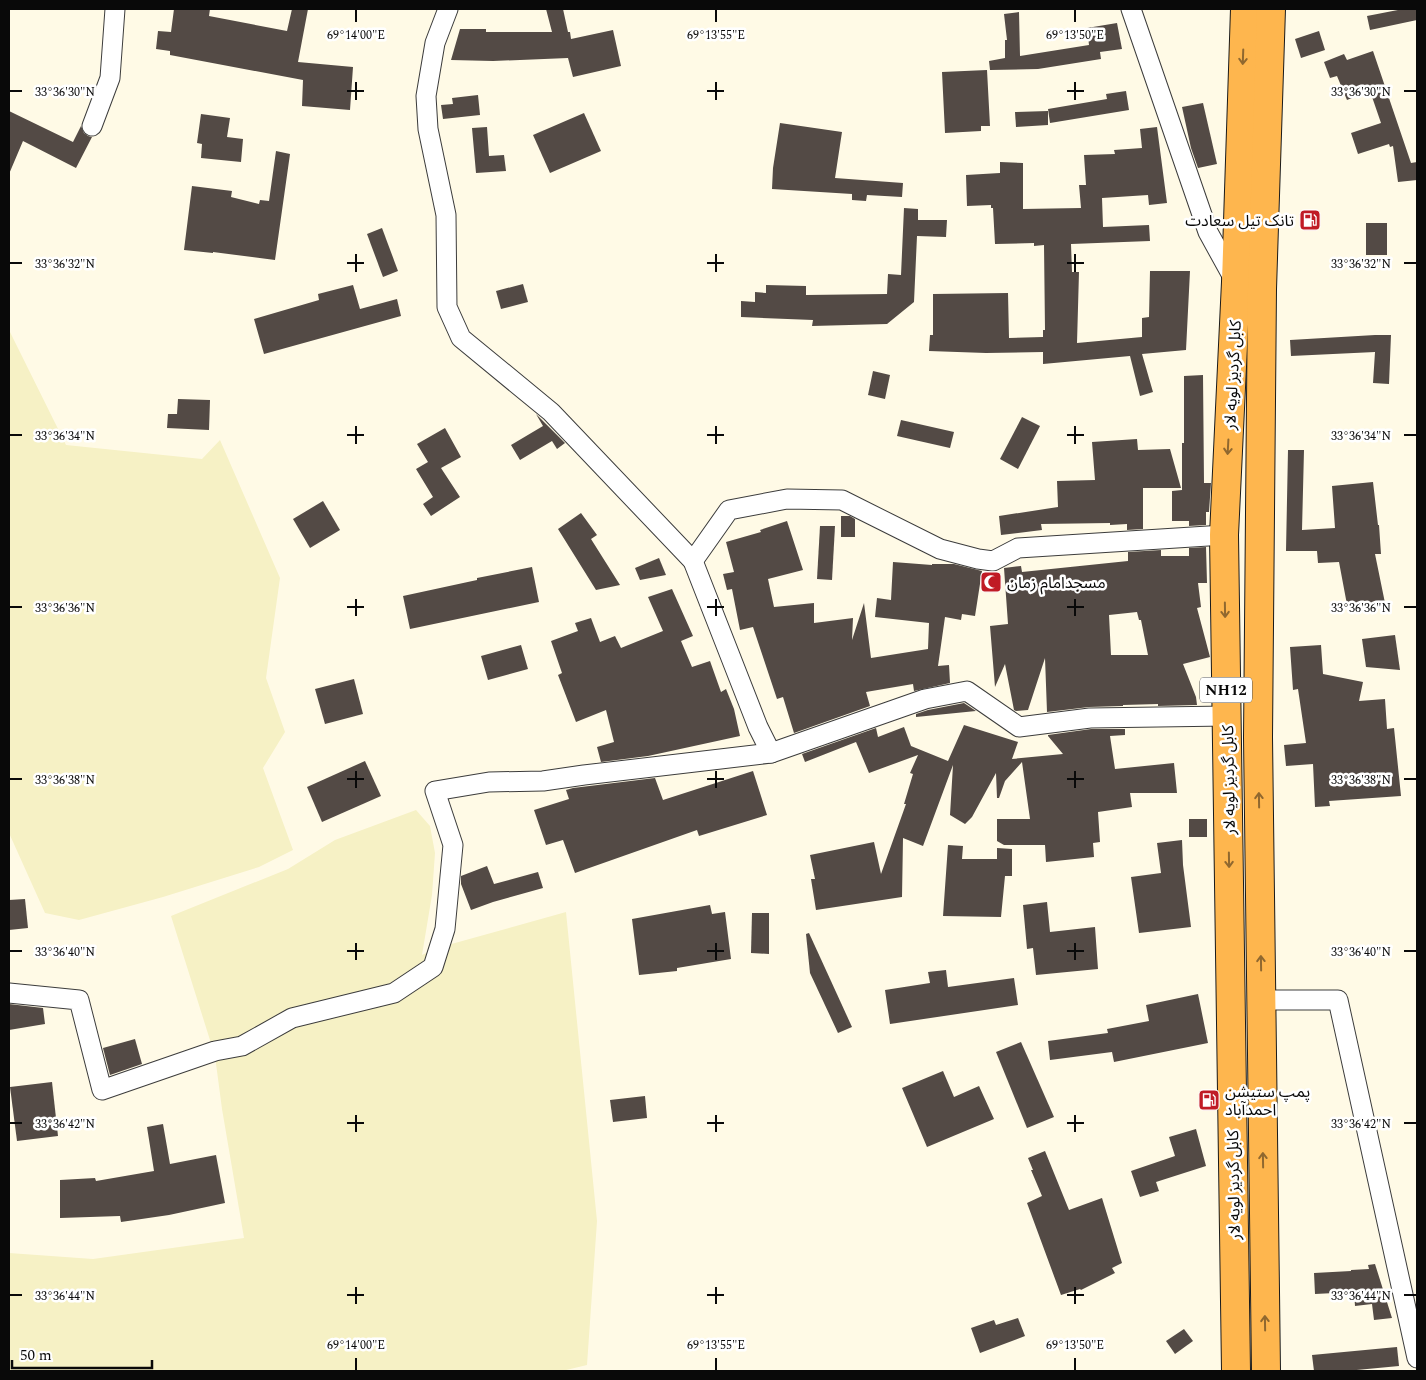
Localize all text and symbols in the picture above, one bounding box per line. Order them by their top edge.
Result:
text: 69°14'00"E [327,26,385,45]
text: 69°13'55"E [687,26,745,45]
text: 69°13'50"E [1046,26,1104,45]
one-way arrow [1239,49,1248,65]
text: 33°36'30"N [35,83,95,102]
text: 33°36'30"N [1331,83,1391,102]
fuel station icon: تانک تیل سعادت [1298,208,1322,232]
place label: تانک تیل سعادت [1185,209,1294,233]
text: 33°36'32"N [35,255,95,274]
text: 33°36'32"N [1331,255,1391,274]
street label: کابل گردیز لویه لار [1218,319,1248,432]
text: 33°36'34"N [35,427,95,446]
text: 33°36'34"N [1331,427,1391,446]
one-way arrow [1224,439,1233,455]
mosque icon: مسجدامام زمان [979,570,1003,594]
place label: مسجدامام زمان [1007,571,1106,595]
text: 33°36'36"N [35,599,95,618]
text: 33°36'36"N [1331,599,1391,618]
one-way arrow [1220,601,1230,617]
road number: NH12 [1200,678,1252,702]
street label: کابل گردیز لویه لار [1216,724,1242,836]
text: 33°36'38"N [35,771,95,790]
text: 33°36'38"N [1331,771,1391,790]
one-way arrow [1254,792,1264,808]
one-way arrow [1224,851,1234,867]
text: 33°36'40"N [35,943,95,962]
text: 33°36'40"N [1331,943,1391,962]
one-way arrow [1256,955,1266,971]
place label: پمپ ستیشن احمدآباد [1225,1080,1310,1122]
fuel station icon: پمپ ستیشن احمدآباد [1197,1088,1221,1112]
text: 33°36'42"N [35,1115,95,1134]
text: 33°36'42"N [1331,1115,1391,1134]
street label: کابل گردیز لویه لار [1221,1129,1247,1241]
one-way arrow [1258,1152,1268,1168]
text: 33°36'44"N [35,1287,95,1306]
text: 33°36'44"N [1331,1287,1391,1306]
one-way arrow [1260,1315,1270,1331]
text: 69°14'00"E [327,1336,385,1355]
text: 69°13'55"E [687,1336,745,1355]
text: 69°13'50"E [1046,1336,1104,1355]
scale bar [12,1338,152,1370]
text: 50 m [20,1344,52,1367]

